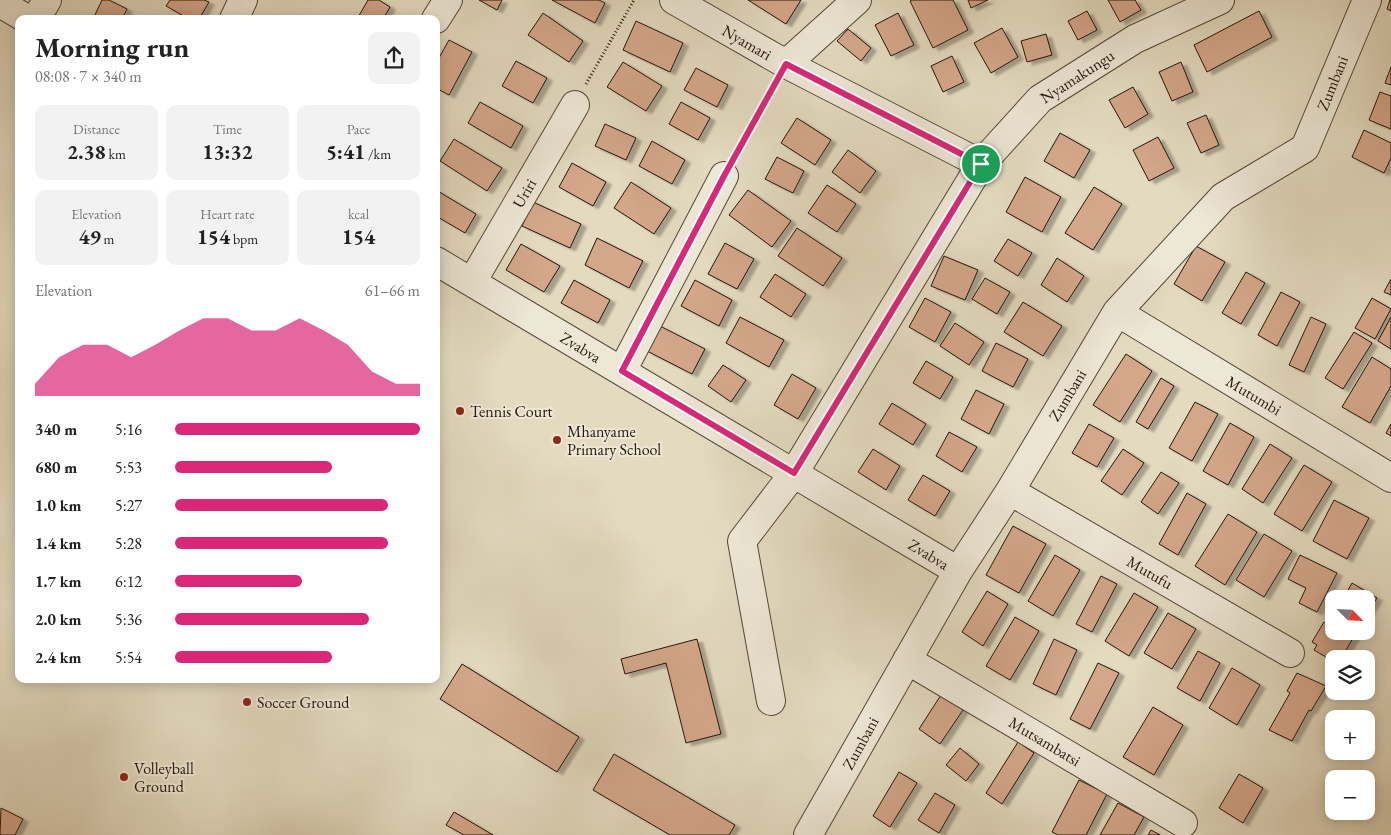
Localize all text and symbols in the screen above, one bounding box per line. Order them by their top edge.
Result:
street label: Nyamari [718,20,775,65]
text: Morning run [35,29,189,65]
button: share [368,32,420,84]
street label: Nyamakungu [1036,44,1119,108]
street label: Zumbani [1312,53,1353,114]
text: 08:08 · 7 × 340 m [35,66,142,87]
text: Distance [73,120,120,138]
text: Time [213,120,242,138]
text: Pace [347,120,370,138]
text: 2.38 [67,138,106,165]
text: 13:32 [202,138,253,165]
text: 5:41 [326,138,365,165]
pin [960,143,1002,185]
text: km [106,145,126,163]
text: /km [365,145,391,163]
icon: arrive [967,150,995,178]
street label: Uriri [508,175,541,212]
text: Elevation [71,205,122,223]
text: Heart rate [200,205,255,223]
text: kcal [348,205,369,223]
text: 49 [79,223,101,250]
text: 154 [197,223,230,250]
text: 154 [342,223,375,250]
text: m [101,230,114,248]
text: bpm [230,230,258,248]
text: Elevation [35,280,93,301]
text: 61–66 m [365,280,420,301]
street label: Zvabva [556,327,606,368]
street label: Zumbani [1044,365,1091,425]
street label: Mutumbi [1222,371,1285,420]
place label: Tennis Court [470,401,553,422]
marker: Tennis Court [454,405,466,417]
text: 340 m [35,419,77,440]
text: 5:16 [115,419,142,440]
place label: Mhanyame Primary School [567,421,661,460]
marker: Mhanyame Primary School [551,434,563,446]
text: 680 m [35,457,77,478]
text: 5:53 [115,457,142,478]
text: 1.0 km [35,495,81,516]
text: 5:27 [115,495,142,516]
text: 1.4 km [35,533,81,554]
text: 5:28 [115,533,142,554]
street label: Zvabva [904,534,954,575]
street label: Mutufu [1123,551,1177,594]
text: 1.7 km [35,571,81,592]
text: 6:12 [115,571,142,592]
north arrow [1325,590,1375,640]
map controls [1325,590,1375,820]
text: 2.0 km [35,609,81,630]
text: 5:36 [115,609,142,630]
text: 2.4 km [35,647,81,668]
text: 5:54 [115,647,142,668]
button: layers [1325,650,1375,700]
place label: Soccer Ground [257,692,350,713]
marker: Soccer Ground [241,696,253,708]
button: + [1325,710,1375,760]
street label: Mutsambatsi [1005,712,1085,771]
street label: Zumbani [837,713,884,773]
place label: Volleyball Ground [134,758,194,797]
button: − [1325,770,1375,820]
marker: Volleyball Ground [118,771,130,783]

